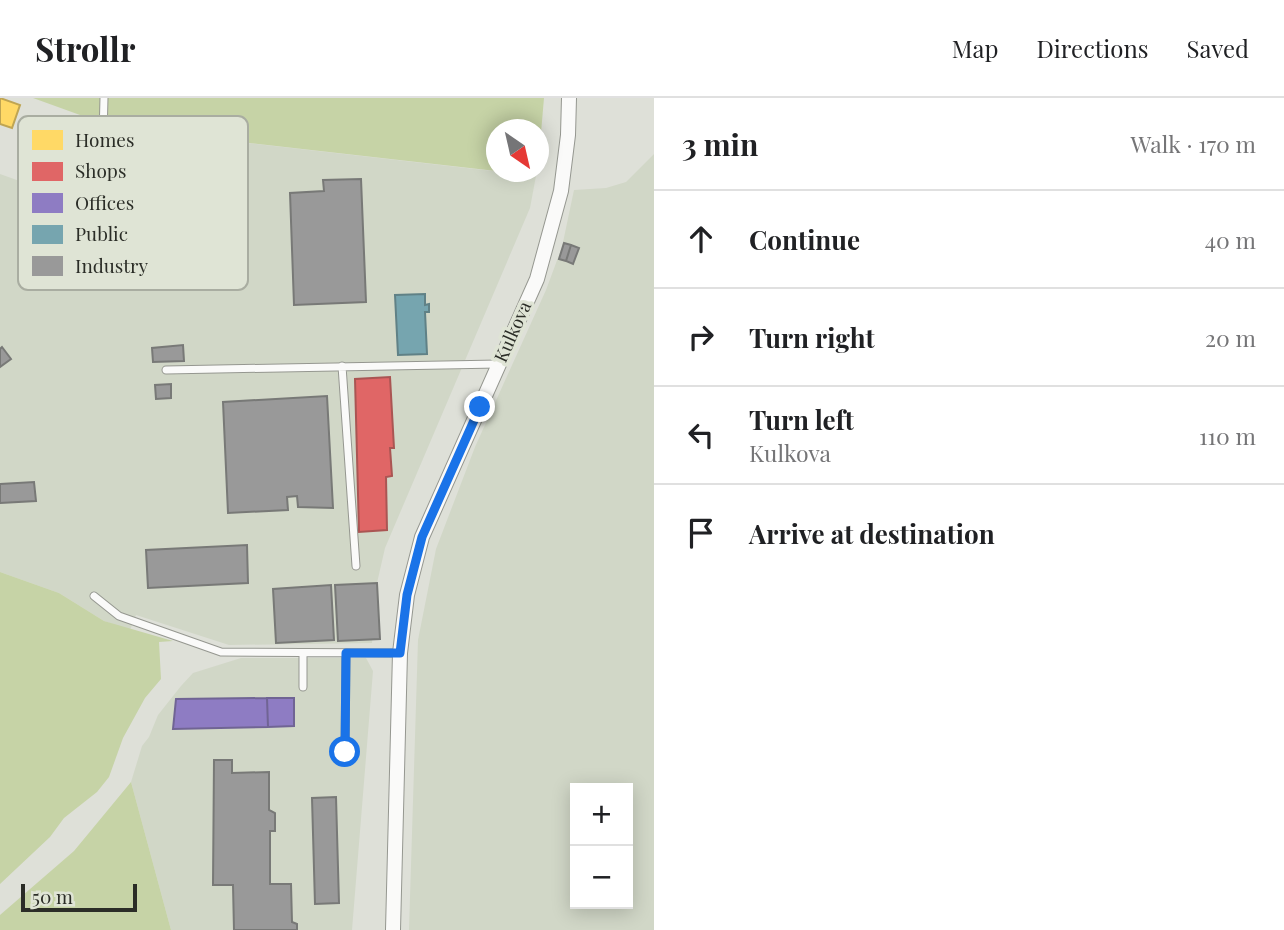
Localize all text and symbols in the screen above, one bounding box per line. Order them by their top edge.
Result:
text: Strollr [35,26,135,70]
text: Map [952,32,998,64]
text: Directions [1036,32,1149,64]
text: Saved [1187,32,1249,64]
legend [18,116,248,290]
north arrow [486,119,549,182]
text: 3 min [682,124,758,164]
text: Homes [75,126,134,152]
text: Walk · 170 m [1131,128,1256,159]
text: Shops [75,157,126,183]
text: Offices [75,189,134,215]
text: Public [75,220,128,246]
icon: ahead [682,220,720,258]
text: Continue [749,222,860,257]
text: 40 m [1205,224,1256,255]
text: Industry [75,252,149,278]
street label: Kulkova [488,297,536,366]
icon: right [682,318,720,356]
text: Turn right [749,320,875,355]
text: 20 m [1205,322,1256,353]
route end [464,391,495,422]
text: Turn left [749,402,854,437]
icon: left [682,416,720,454]
text: 110 m [1199,420,1256,451]
text: Kulkova [749,437,831,468]
icon: arrive [682,514,720,552]
text: Arrive at destination [749,516,995,551]
route start [329,736,360,767]
map controls [570,783,633,909]
button: + [570,783,633,846]
button: − [570,846,633,909]
scale bar [21,881,136,913]
text: 50 m [32,883,73,909]

